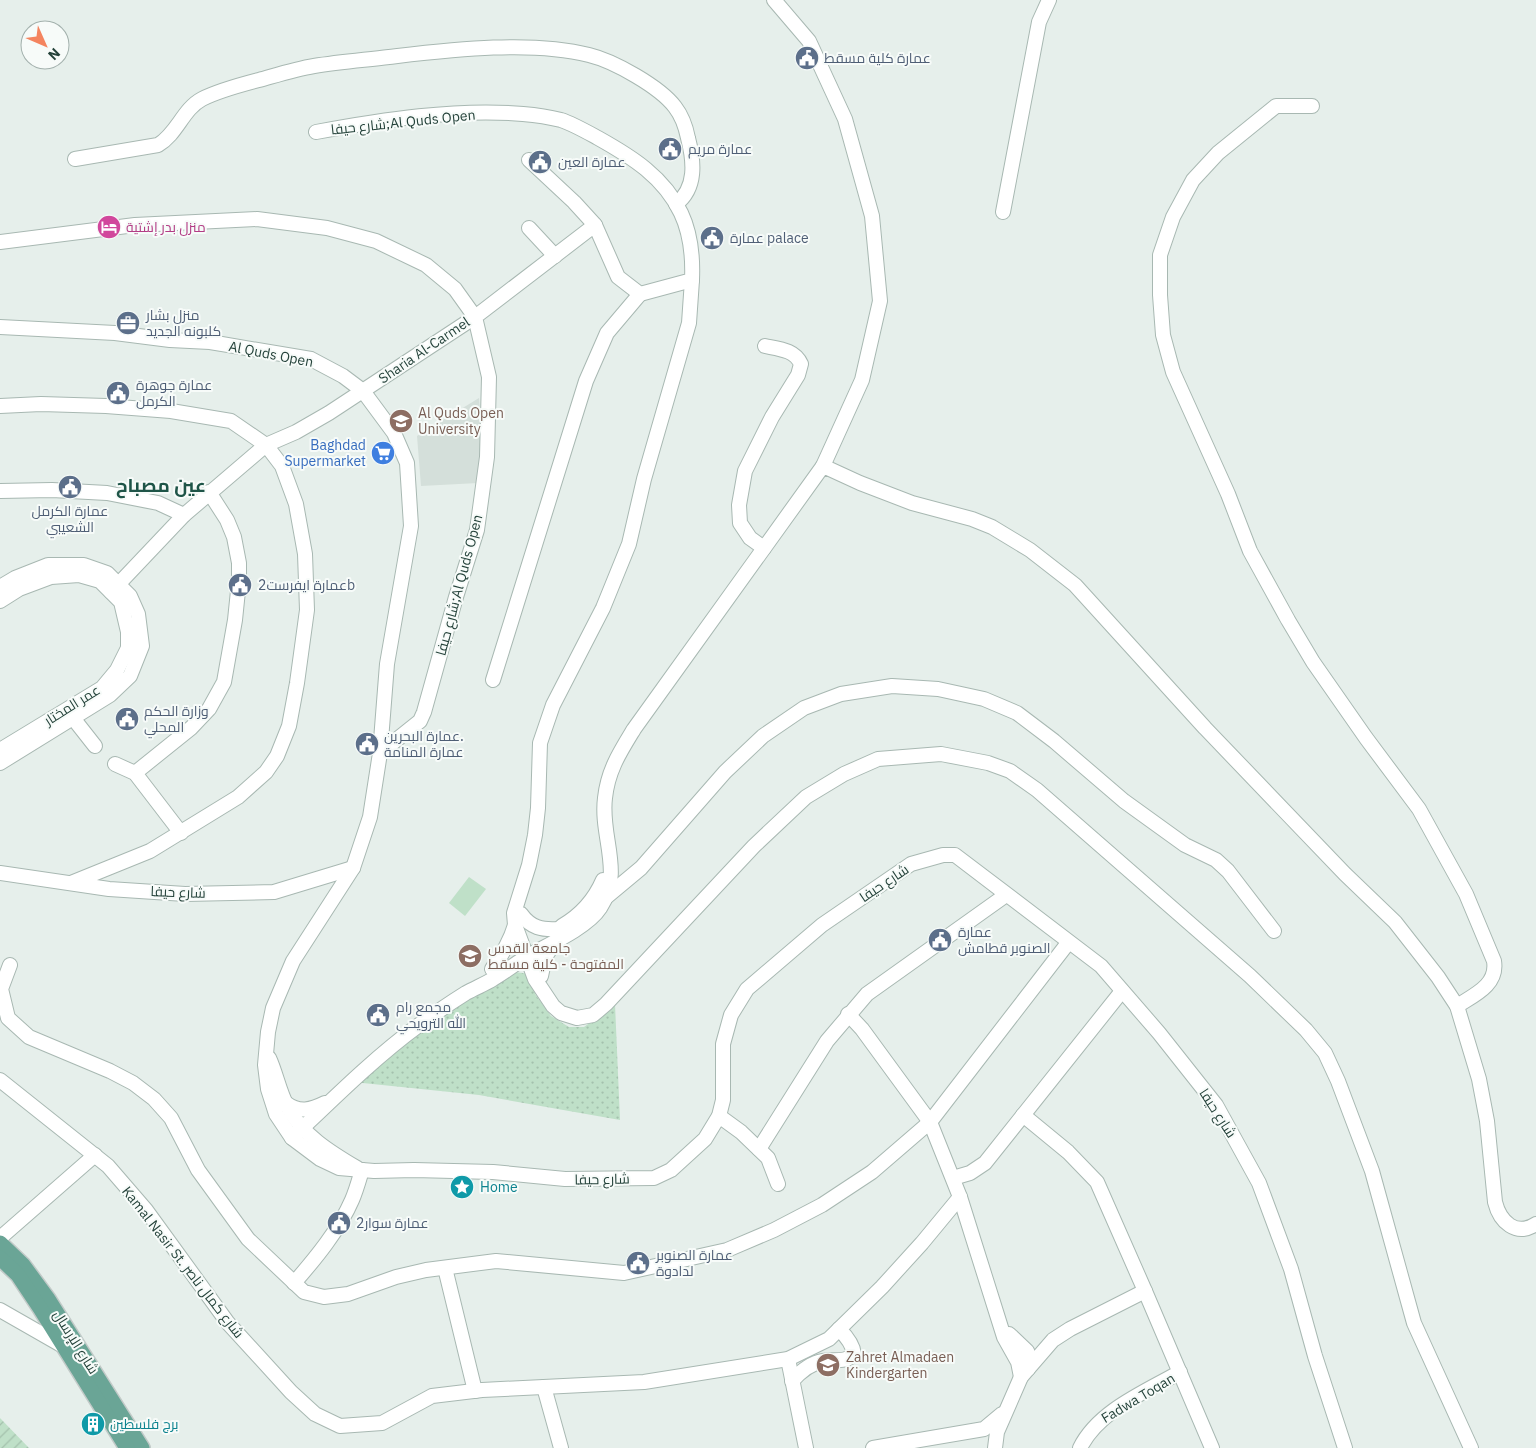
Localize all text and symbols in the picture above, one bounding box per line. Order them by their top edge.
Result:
north arrow [20,20,70,70]
text: N [44,44,64,64]
public building icon: عمارة كلية مسقط [794,45,820,71]
place label: عمارة كلية مسقط [824,49,931,67]
street label: شارع حيفا;Al Quds Open [330,105,476,139]
public building icon: عمارة مريم [657,136,683,162]
place label: عمارة مريم [688,140,752,159]
public building icon: عمارة العين [527,149,553,175]
place label: عمارة العين [558,153,625,171]
hotel icon: منزل بدر إشتية [96,214,122,240]
place label: منزل بدر إشتية [126,218,206,236]
public building icon: عمارة palace [699,225,725,251]
place label: عمارة palace [730,229,809,247]
place label: منزل بشار كلبونه الجديد [145,306,221,340]
office icon: منزل بشار كلبونه الجديد [115,310,141,336]
street label: Sharia Al-Carmel [375,313,473,387]
street label: Al Quds Open [227,337,315,371]
place label: عمارة جوهرة الكرمل [136,376,212,410]
public building icon: عمارة جوهرة الكرمل [105,380,131,406]
place label: Al Quds Open University [418,404,504,438]
school or university icon: Al Quds Open University [388,408,414,434]
place label: Baghdad Supermarket [284,436,366,470]
supermarket icon: Baghdad Supermarket [370,440,396,466]
district label: عين مصباح [116,473,206,499]
public building icon: عمارة الكرمل الشعيبي [57,474,83,500]
place label: عمارة الكرمل الشعيبي [32,502,108,539]
street label: شارع حيفا;Al Quds Open [431,512,487,658]
public building icon: عمارة ايفرست2b [227,572,253,598]
place label: عمارة ايفرست2b [258,576,355,594]
street label: عمر المختار [40,681,103,730]
place label: وزارة الحكم المحلي [144,702,209,739]
public building icon: وزارة الحكم المحلي [114,706,140,732]
place label: عمارة البحرين. عمارة المنامة [384,727,464,761]
public building icon: عمارة البحرين. عمارة المنامة [354,731,380,757]
street label: شارع حيفا [856,860,912,906]
street label: شارع حيفا [150,882,206,902]
place label: عمارة الصنوبر قطامش [958,923,1051,957]
public building icon: عمارة الصنوبر قطامش [927,927,953,953]
place label: جامعة القدس المفتوحة - كلية مسقط [488,939,624,973]
school or university icon: جامعة القدس المفتوحة - كلية مسقط [457,943,483,969]
place label: مجمع رام الله الترويحي [396,998,466,1035]
public building icon: مجمع رام الله الترويحي [365,1002,391,1028]
street label: شارع حيفا [1195,1085,1241,1141]
street label: شارع حيفا [574,1170,630,1188]
place icon: Home [449,1174,475,1200]
place label: Home [480,1178,518,1196]
street label: Kamal Nasir St. شارع كمال ناصر [118,1183,248,1341]
public building icon: عمارة سوار2 [326,1210,352,1236]
place label: عمارة سوار2 [356,1214,429,1232]
place label: عمارة الصنوبر لدادوة [655,1246,733,1280]
public building icon: عمارة الصنوبر لدادوة [625,1250,651,1276]
street label: شارع الإرسال [49,1307,103,1377]
place label: Zahret Almadaen Kindergarten [846,1348,954,1382]
school or university icon: Zahret Almadaen Kindergarten [815,1352,841,1378]
street label: Fadwa Toqan [1098,1369,1178,1427]
building icon: برج فلسطين [80,1411,106,1437]
place label: برج فلسطين [110,1415,179,1433]

